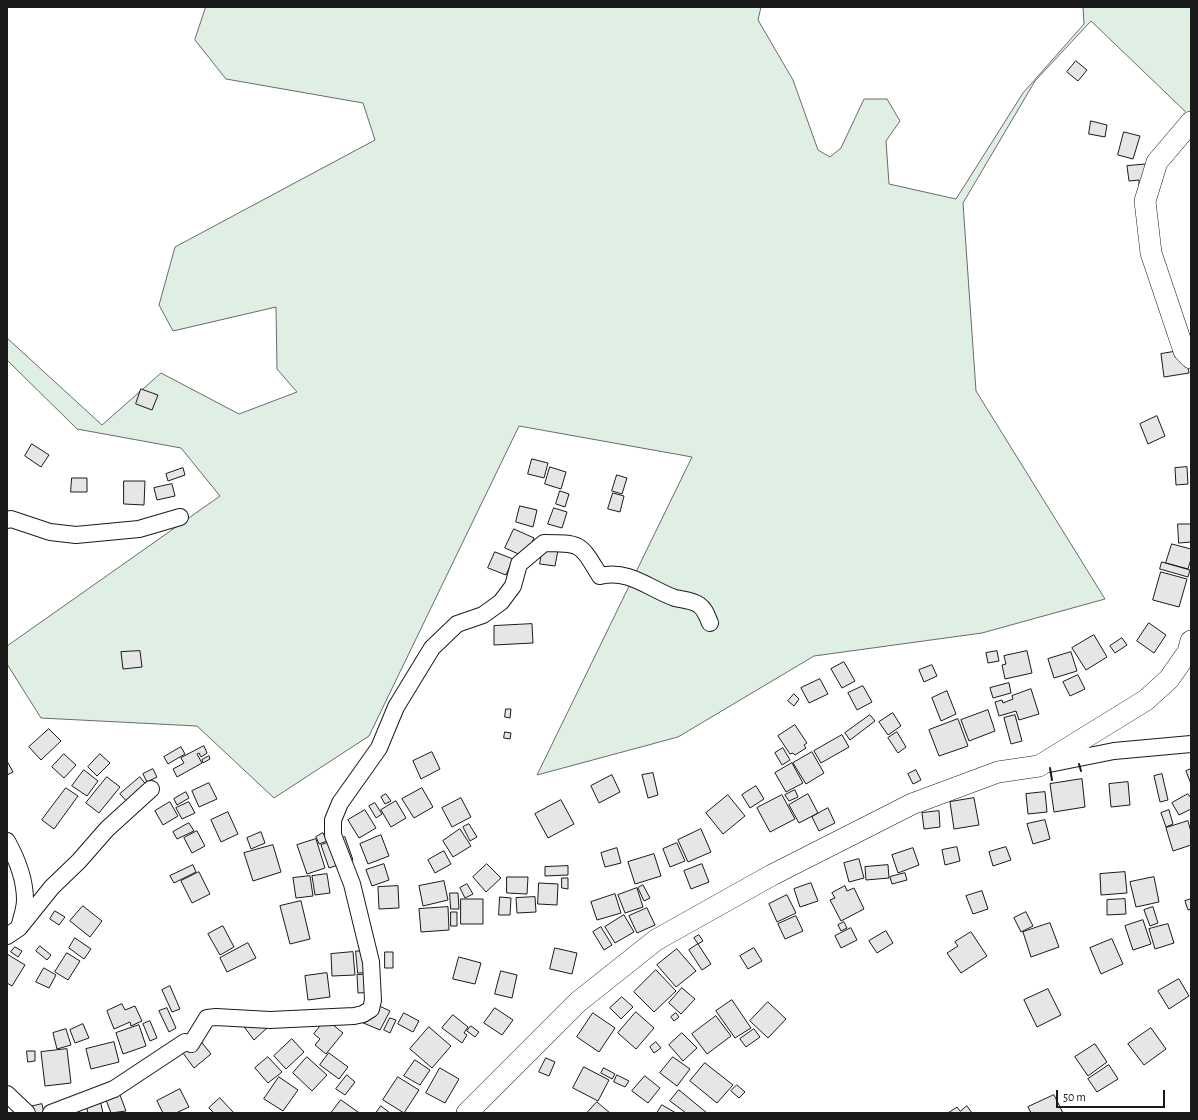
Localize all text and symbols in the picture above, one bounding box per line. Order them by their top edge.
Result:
scale bar [1058,1082,1167,1108]
text: 50 m [1063,1091,1086,1103]

